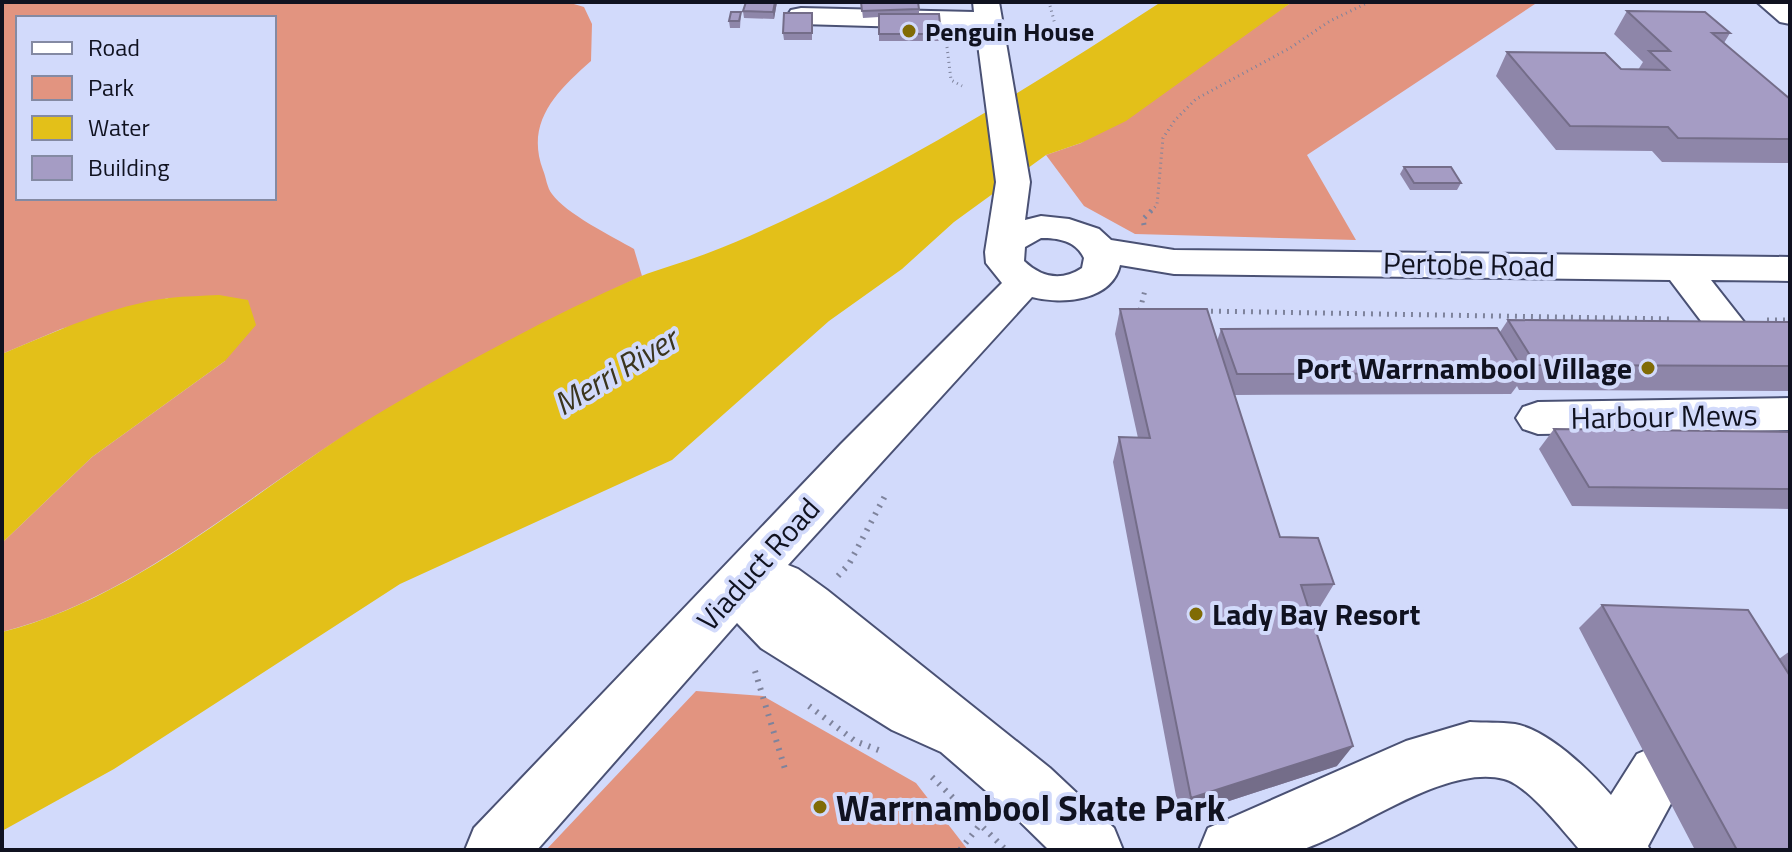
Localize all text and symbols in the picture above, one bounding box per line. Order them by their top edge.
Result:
place label: Penguin House [925,12,1094,51]
legend [16,16,276,200]
marker: Penguin House [900,22,918,40]
text: Road [88,29,140,65]
text: Park [88,69,134,105]
text: Water [88,109,150,145]
text: Building [88,149,170,185]
street label: Pertobe Road [1383,240,1555,288]
water label: Merri River [544,313,689,427]
place label: Port Warrnambool Village [1296,345,1632,391]
marker: Port Warrnambool Village [1639,359,1657,377]
street label: Harbour Mews [1570,391,1758,441]
street label: Viaduct Road [685,487,831,641]
place label: Lady Bay Resort [1212,591,1420,637]
marker: Lady Bay Resort [1187,605,1205,623]
place label: Warrnambool Skate Park [836,780,1226,835]
marker: Warrnambool Skate Park [811,798,829,816]

